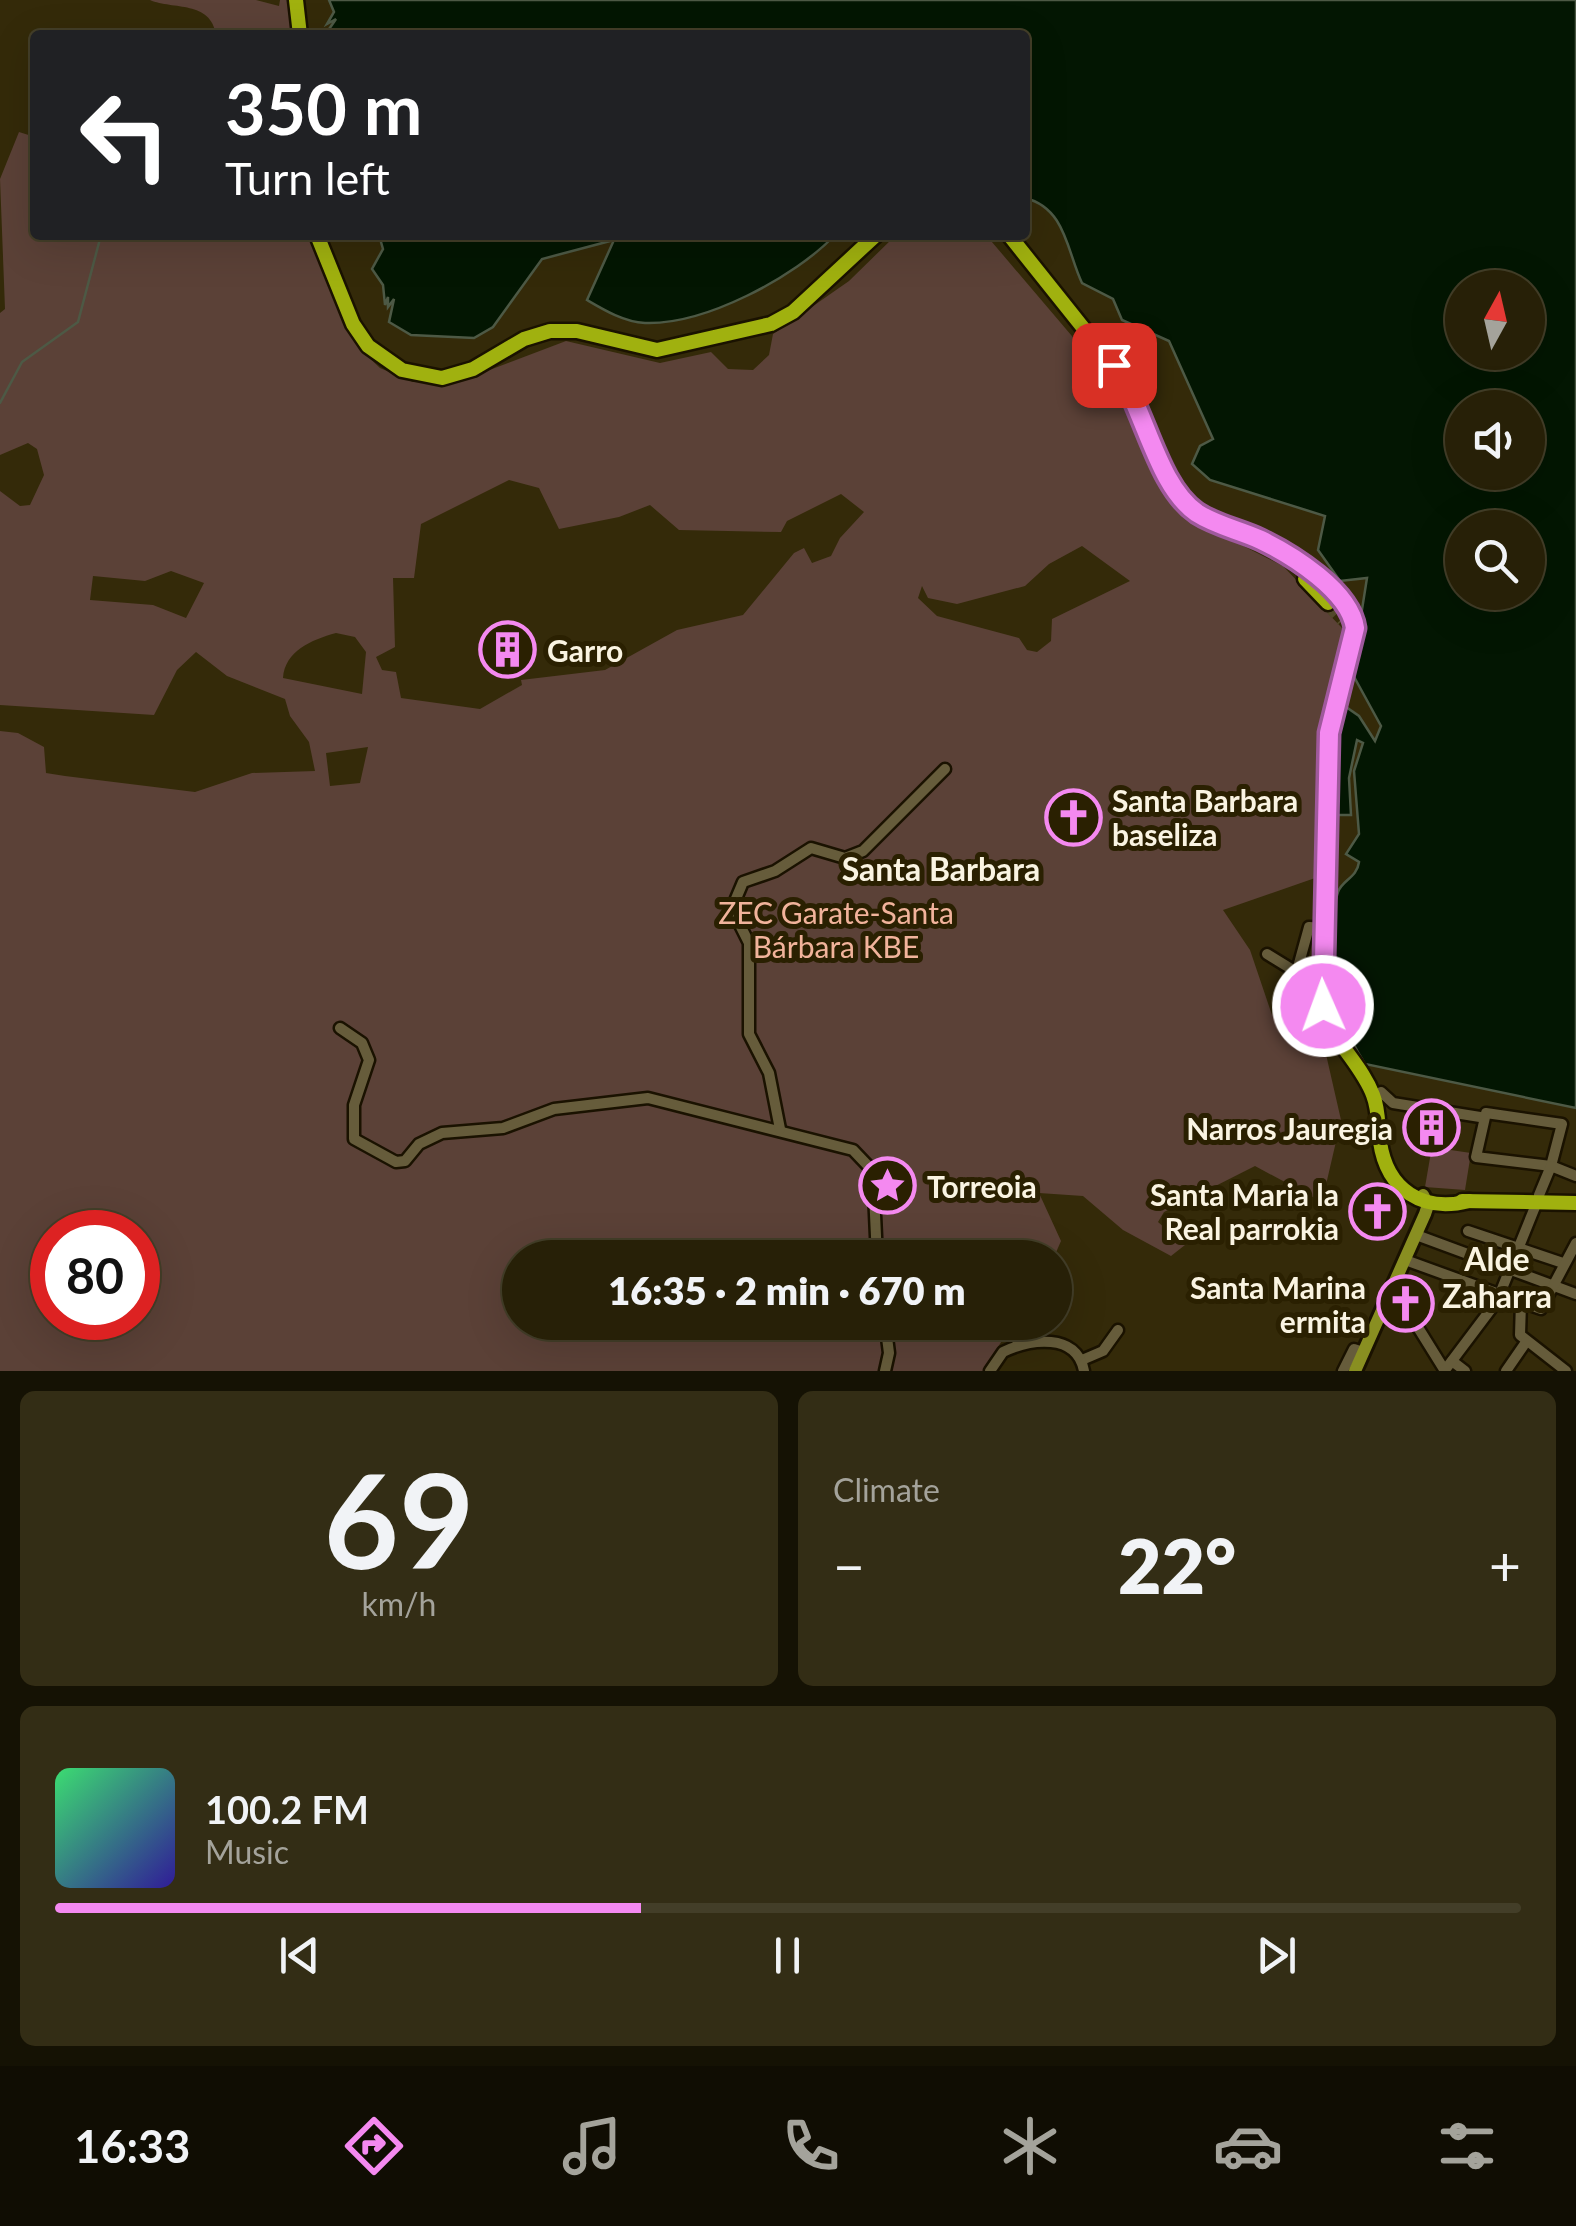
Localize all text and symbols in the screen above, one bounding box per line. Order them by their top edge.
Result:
text: 350 m [225,66,422,150]
icon: left [60,70,190,200]
text: Turn left [225,151,390,205]
north arrow [1445,270,1545,370]
map controls [1445,270,1545,610]
pin [1072,323,1157,408]
icon: arrive [1087,338,1142,393]
button: sound [1445,390,1545,490]
button: search [1445,510,1545,610]
building icon: Garro [478,620,538,680]
place label: Garro [547,632,623,668]
place label: Santa Barbara baseliza [1112,782,1298,852]
church icon: Santa Barbara baseliza [1043,787,1103,847]
district label: Santa Barbara [842,849,1040,888]
park label: ZEC Garate-Santa Bárbara KBE [718,894,954,964]
position arrow [1271,954,1375,1058]
building icon: Narros Jauregia [1402,1098,1462,1158]
place label: Narros Jauregia [1186,1110,1393,1146]
place icon: Torreoia [858,1156,918,1216]
place label: Torreoia [927,1168,1037,1204]
place label: Santa Maria la Real parrokia [1150,1176,1339,1246]
church icon: Santa Maria la Real parrokia [1348,1181,1408,1241]
speed limit sign: 80 [30,1210,160,1340]
district label: Alde Zaharra [1442,1239,1552,1315]
text: 16:35 · 2 min · 670 m [608,1267,966,1313]
place label: Santa Marina ermita [1190,1269,1366,1339]
church icon: Santa Marina ermita [1375,1274,1435,1334]
text: 69 [324,1441,474,1597]
text: Climate [833,1470,940,1509]
text: 22° [1118,1520,1236,1610]
text: − [833,1532,865,1598]
text: + [1489,1532,1521,1598]
text: km/h [362,1584,436,1623]
text: 100.2 FM [205,1786,369,1832]
text: Music [205,1832,289,1871]
icon: previous [272,1928,327,1983]
icon: pause [760,1928,815,1983]
icon: next [1249,1928,1304,1983]
icon: directions [339,2111,409,2181]
icon: music [557,2111,627,2181]
icon: phone [776,2111,846,2181]
icon: climate [995,2111,1065,2181]
icon: car [1213,2111,1283,2181]
icon: filters [1432,2111,1502,2181]
text: 16:33 [74,2119,190,2173]

